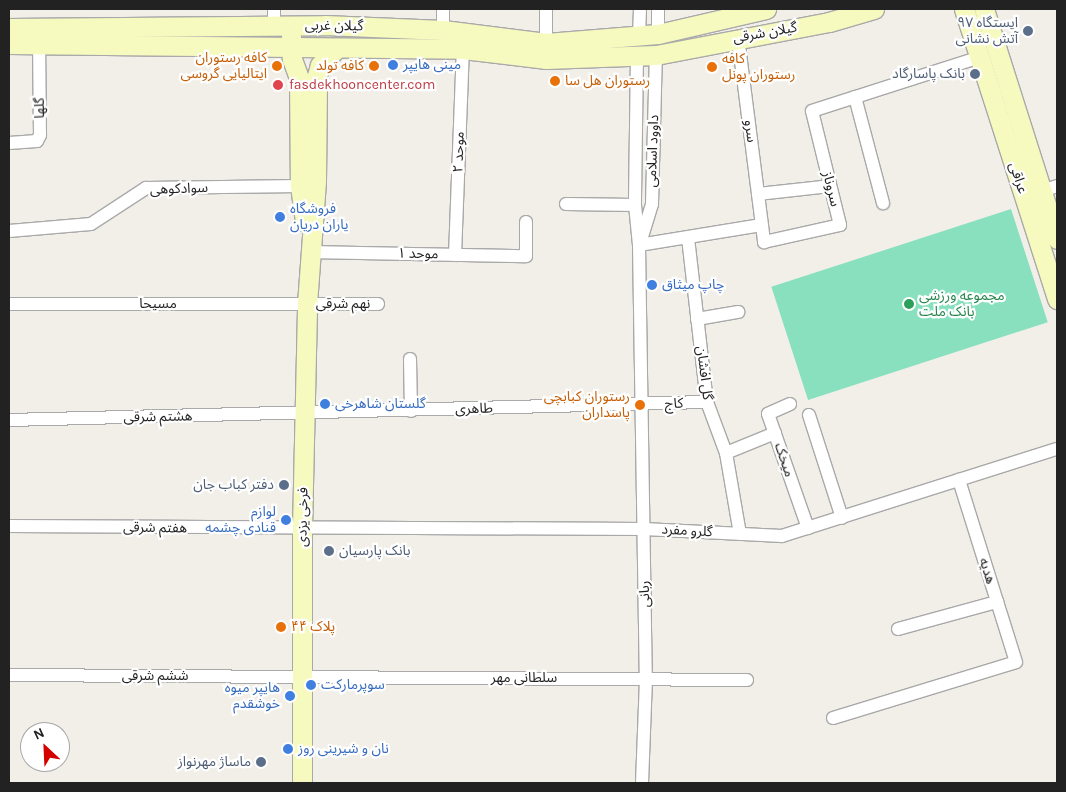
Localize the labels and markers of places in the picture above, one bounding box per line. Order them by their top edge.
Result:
place label: ایستگاه ۹۷ آتش نشانی [956,15,1018,48]
marker: ایستگاه ۹۷ آتش نشانی [1022,25,1034,37]
place label: کافه رستوران ایتالیایی گروسی [181,50,267,82]
place label: کافه رستوران پونل [722,51,795,84]
place label: مینی هایپر [403,57,461,73]
place label: کافه تولد [316,58,364,74]
marker: مینی هایپر [387,59,399,71]
marker: کافه رستوران ایتالیایی گروسی [271,60,283,72]
marker: کافه تولد [368,60,380,72]
marker: کافه رستوران پونل [706,61,718,73]
place label: بانک پاسارگاد [892,66,965,82]
marker: بانک پاسارگاد [969,68,981,80]
place label: رستوران هل سا [565,73,650,89]
marker: رستوران هل سا [549,75,561,87]
place label: fasdekhooncenter.com [289,77,435,93]
marker: fasdekhooncenter.com [271,78,285,92]
place label: فروشگاه یاران دریان [290,201,349,233]
marker: فروشگاه یاران دریان [274,211,286,223]
place label: چاپ میثاق [662,277,724,293]
marker: چاپ میثاق [646,279,658,291]
place label: مجموعه ورزشی بانک ملت [919,288,1005,321]
marker: مجموعه ورزشی بانک ملت [903,298,915,310]
place label: رستوران کبابچی پاسداران [544,389,630,422]
place label: گلستان شاهرخى [335,396,426,412]
marker: گلستان شاهرخى [319,398,331,410]
marker: رستوران کبابچی پاسداران [634,399,646,411]
place label: دفتر کباب جان [193,477,274,493]
marker: دفتر کباب جان [278,479,290,491]
place label: لوازم قنادی چشمه [205,504,276,536]
marker: لوازم قنادی چشمه [280,514,292,526]
place label: بانک پارسیان [339,543,410,559]
marker: بانک پارسیان [323,545,335,557]
place label: پلاک ۴۴ [291,619,335,635]
marker: پلاک ۴۴ [275,621,287,633]
place label: سوپرمارکت [321,677,385,693]
marker: سوپرمارکت [305,679,317,691]
place label: هایپر میوه خوشقدم [225,680,280,712]
marker: هایپر میوه خوشقدم [284,690,296,702]
place label: نان و شيرينى روز [298,741,389,757]
marker: نان و شيرينى روز [282,743,294,755]
place label: ماساژ مهرنواز [178,754,251,770]
marker: ماساژ مهرنواز [255,756,267,768]

